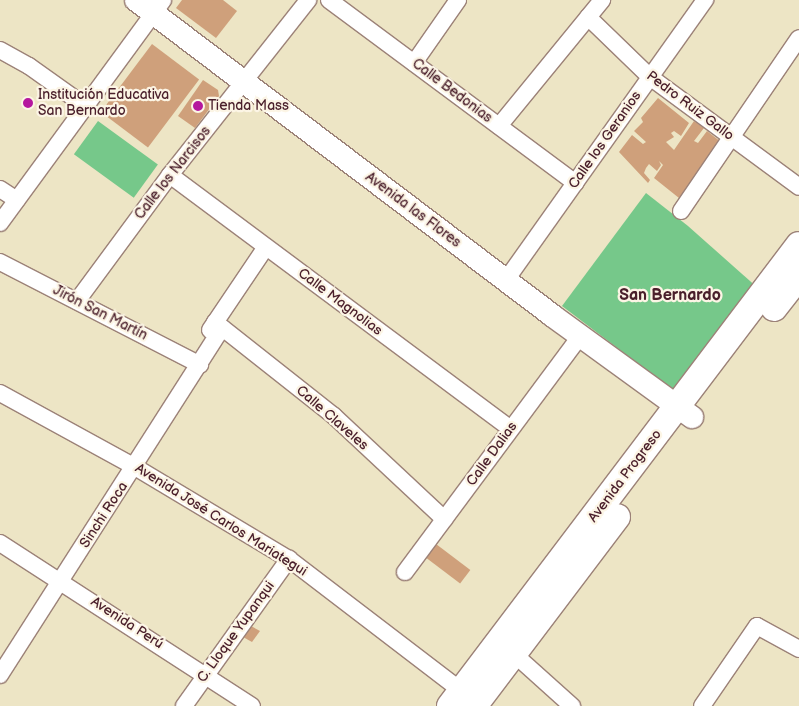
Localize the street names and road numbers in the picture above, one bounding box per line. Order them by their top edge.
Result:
street label: Calle Bedonias [409,55,495,127]
street label: Pedro Ruiz Gallo [643,68,737,144]
street label: Calle los Geranios [565,88,645,192]
street label: Calle los Narcisos [131,123,215,223]
street label: Avenida las Flores [362,169,464,251]
street label: Calle Magnolias [294,265,386,339]
street label: Jirón San Martín [50,282,150,344]
street label: Calle Claveles [292,382,372,454]
street label: Calle Dalias [463,419,521,489]
street label: Avenida Progreso [585,426,665,526]
street label: Avenida José Carlos Mariategui [132,460,310,580]
street label: Sinchi Roca [76,479,132,551]
street label: C. Lloque Yupanqui [193,578,279,686]
street label: Avenida Perú [88,593,166,653]

